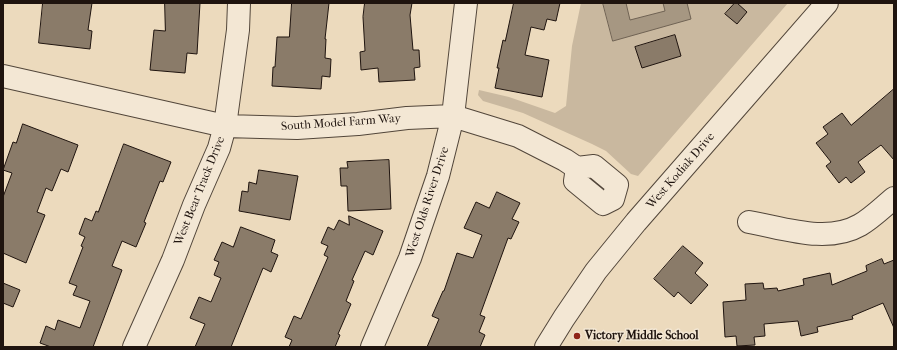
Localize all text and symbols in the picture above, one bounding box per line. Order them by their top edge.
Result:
street label: South Model Farm Way [281,112,401,134]
street label: West Kodiak Drive [644,130,718,212]
street label: West Bear Track Drive [172,134,228,248]
street label: West Olds River Drive [403,145,453,259]
place label: Victory Middle School [585,329,699,343]
marker: Victory Middle School [572,331,582,341]

